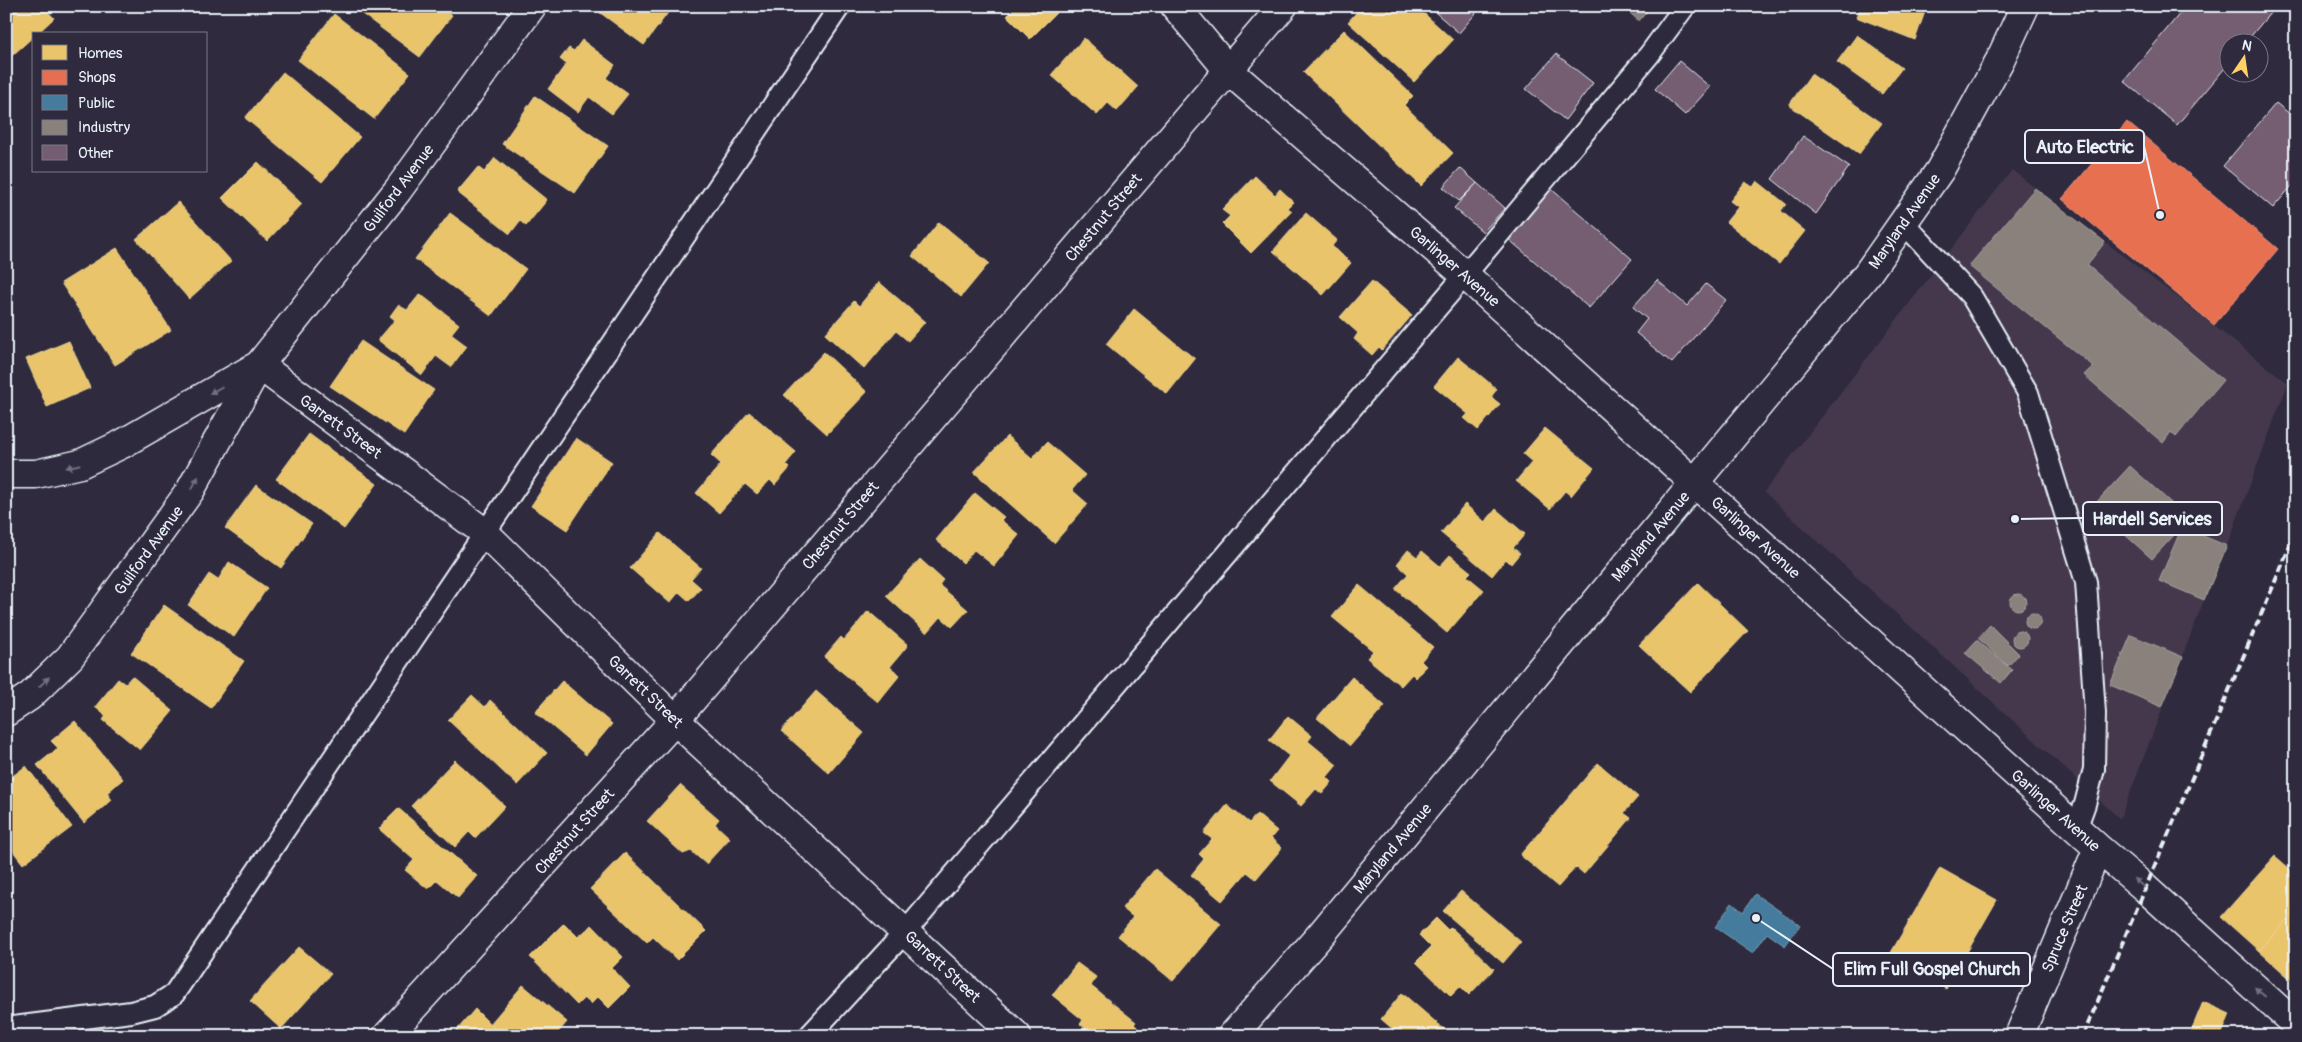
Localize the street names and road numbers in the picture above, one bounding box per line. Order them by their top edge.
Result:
street label: Guilford Avenue [359,140,439,237]
street label: Chestnut Street [1061,169,1147,266]
street label: Maryland Avenue [1865,170,1945,273]
street label: Garlinger Avenue [1405,222,1504,312]
street label: Garrett Street [295,390,386,464]
street label: Chestnut Street [798,477,884,574]
street label: Maryland Avenue [1607,487,1694,586]
street label: Garlinger Avenue [1706,492,1804,583]
street label: Guilford Avenue [110,502,188,599]
street label: Garrett Street [604,651,687,733]
street label: Garlinger Avenue [2006,765,2104,856]
street label: Chestnut Street [531,784,619,879]
street label: Maryland Avenue [1349,799,1436,898]
street label: Spruce Street [2037,881,2093,975]
street label: Garrett Street [900,926,985,1007]

